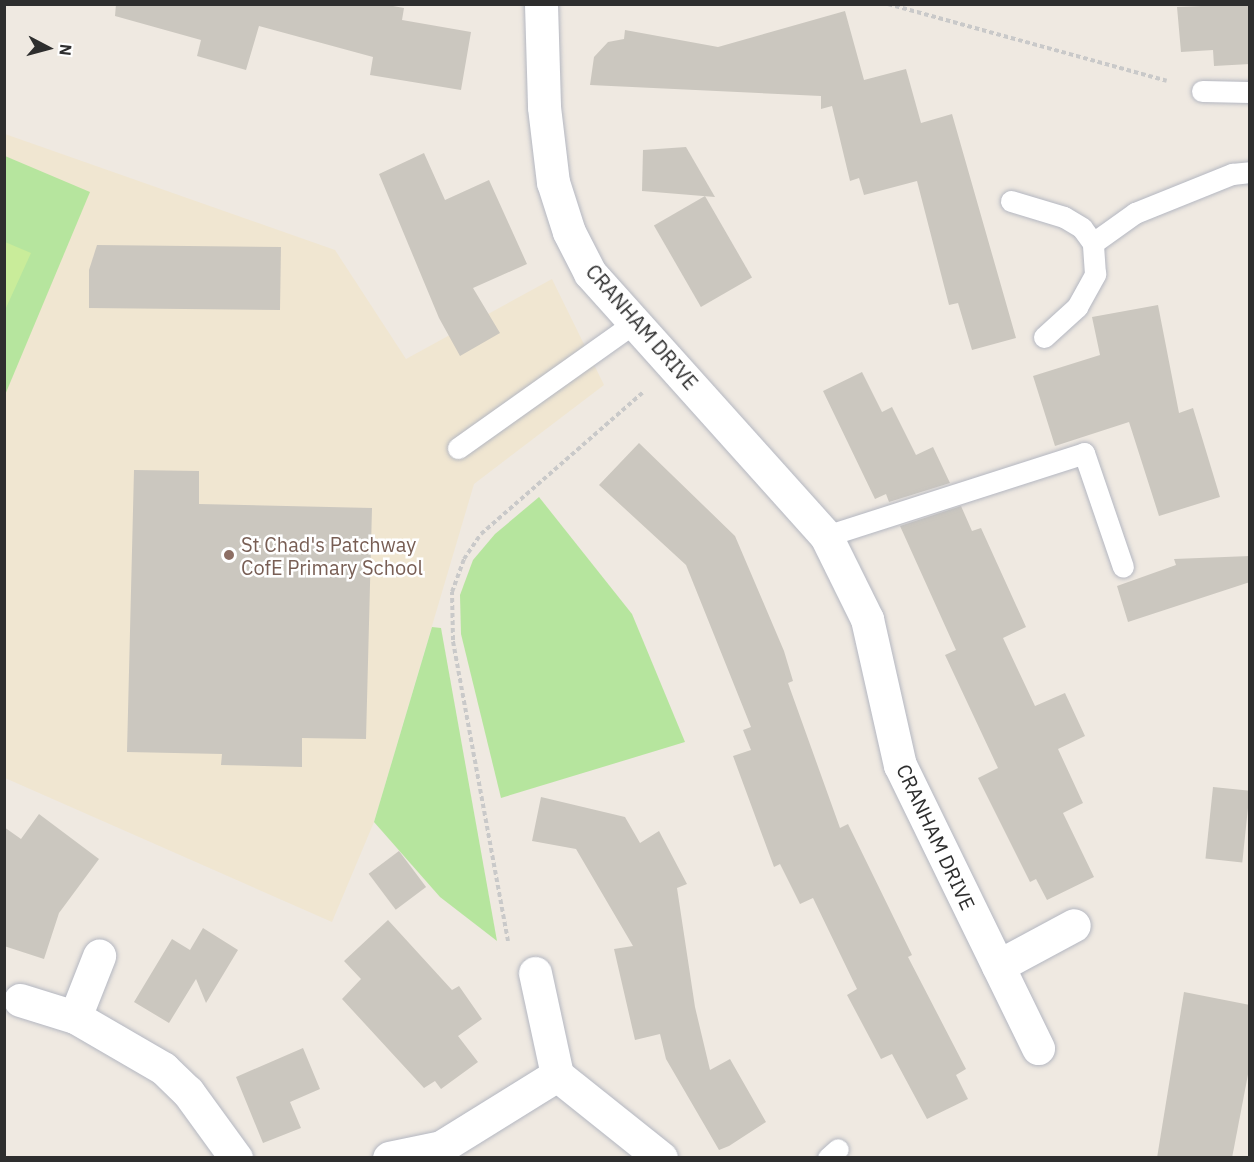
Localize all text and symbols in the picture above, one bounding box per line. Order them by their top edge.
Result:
north arrow [18,18,78,78]
text: N [55,43,76,57]
street label: CRANHAM DRIVE [581,259,703,395]
place label: St Chad's Patchway CofE Primary School [241,532,423,579]
marker: St Chad's Patchway CofE Primary School [222,548,236,562]
street label: CRANHAM DRIVE [892,760,980,914]

